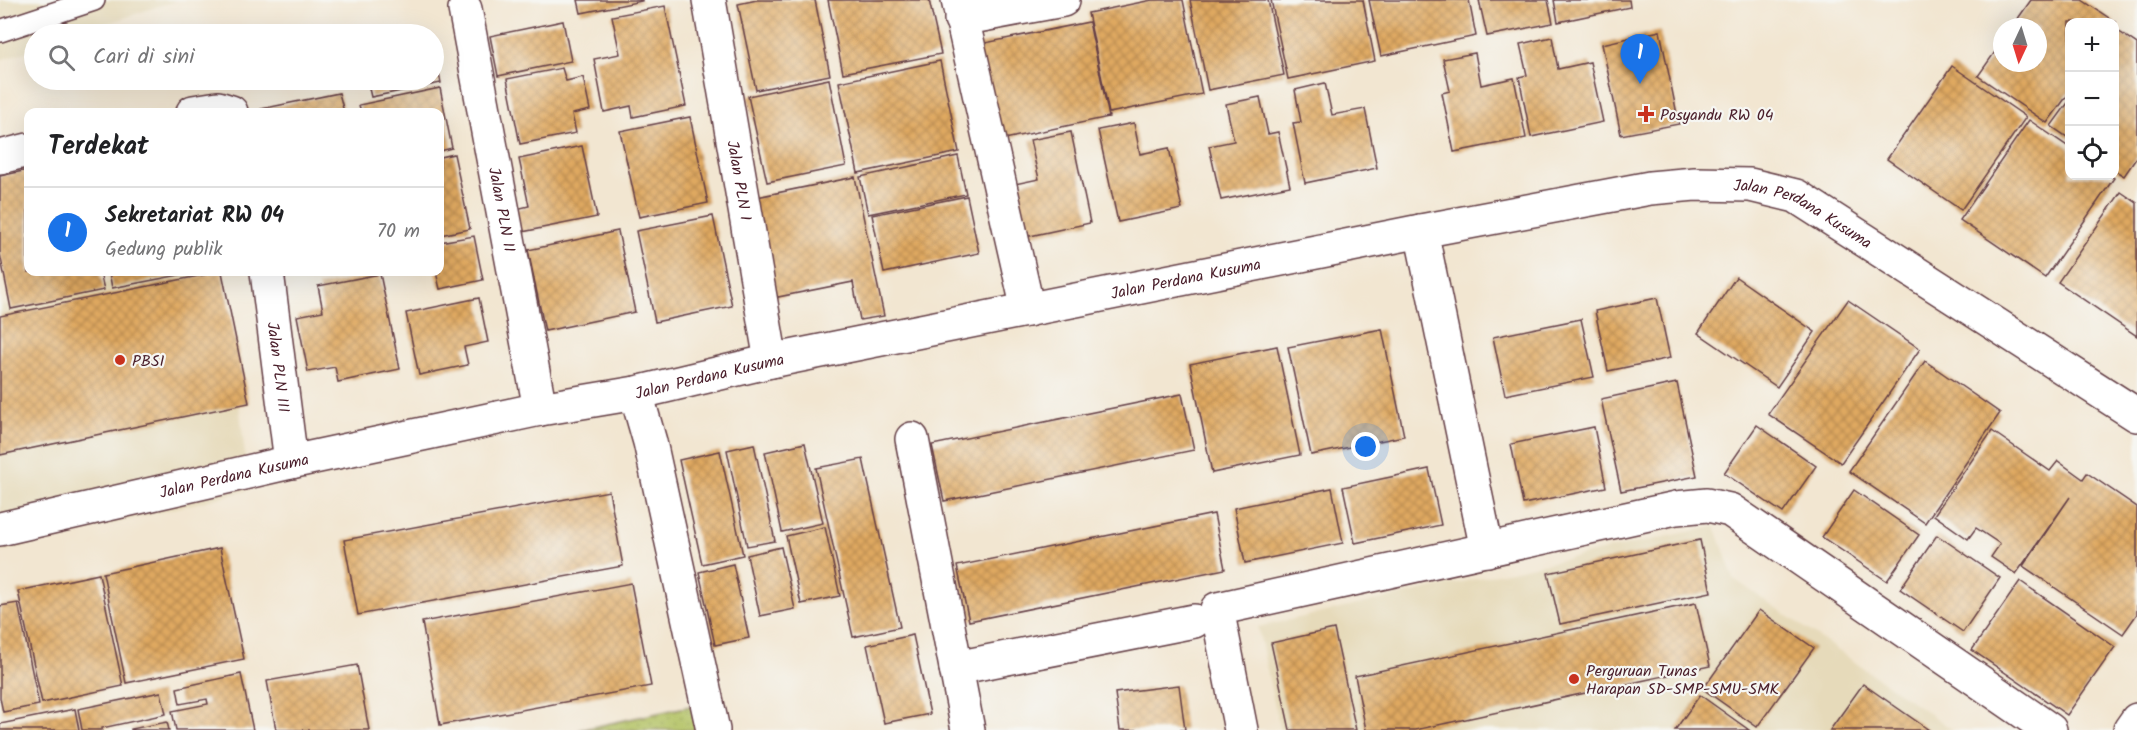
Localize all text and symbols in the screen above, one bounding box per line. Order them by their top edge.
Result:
north arrow [1993,18,2047,72]
map controls [2065,18,2119,180]
button: + [2065,18,2119,72]
search box [24,24,444,90]
pin: 1 [1620,34,1660,84]
text: Cari di sini [93,40,194,75]
icon: search [45,41,78,74]
button: − [2065,72,2119,126]
place label: Posyandu RW 04 [1660,103,1774,128]
marker: Posyandu RW 04 [1637,105,1655,123]
text: Terdekat [48,126,149,168]
button: locate [2065,126,2119,180]
street label: Jalan PLN I [719,139,758,223]
street label: Jalan PLN II [481,165,521,254]
street label: Jalan Perdana Kusuma [1733,174,1877,256]
text: Sekretariat RW 04 [105,199,284,234]
text: 1 [64,216,71,248]
text: 70 m [377,216,420,248]
text: Gedung publik [105,234,223,266]
street label: Jalan Perdana Kusuma [1109,252,1263,307]
street label: Jalan PLN III [259,321,296,414]
street label: Jalan Perdana Kusuma [633,348,787,407]
place label: PBSI [132,349,164,374]
marker: PBSI [113,353,127,367]
your location [1351,432,1380,461]
street label: Jalan Perdana Kusuma [157,448,311,506]
place label: Perguruan Tunas Harapan SD-SMP-SMU-SMK [1586,659,1780,702]
marker: Perguruan Tunas Harapan SD-SMP-SMU-SMK [1567,672,1581,686]

